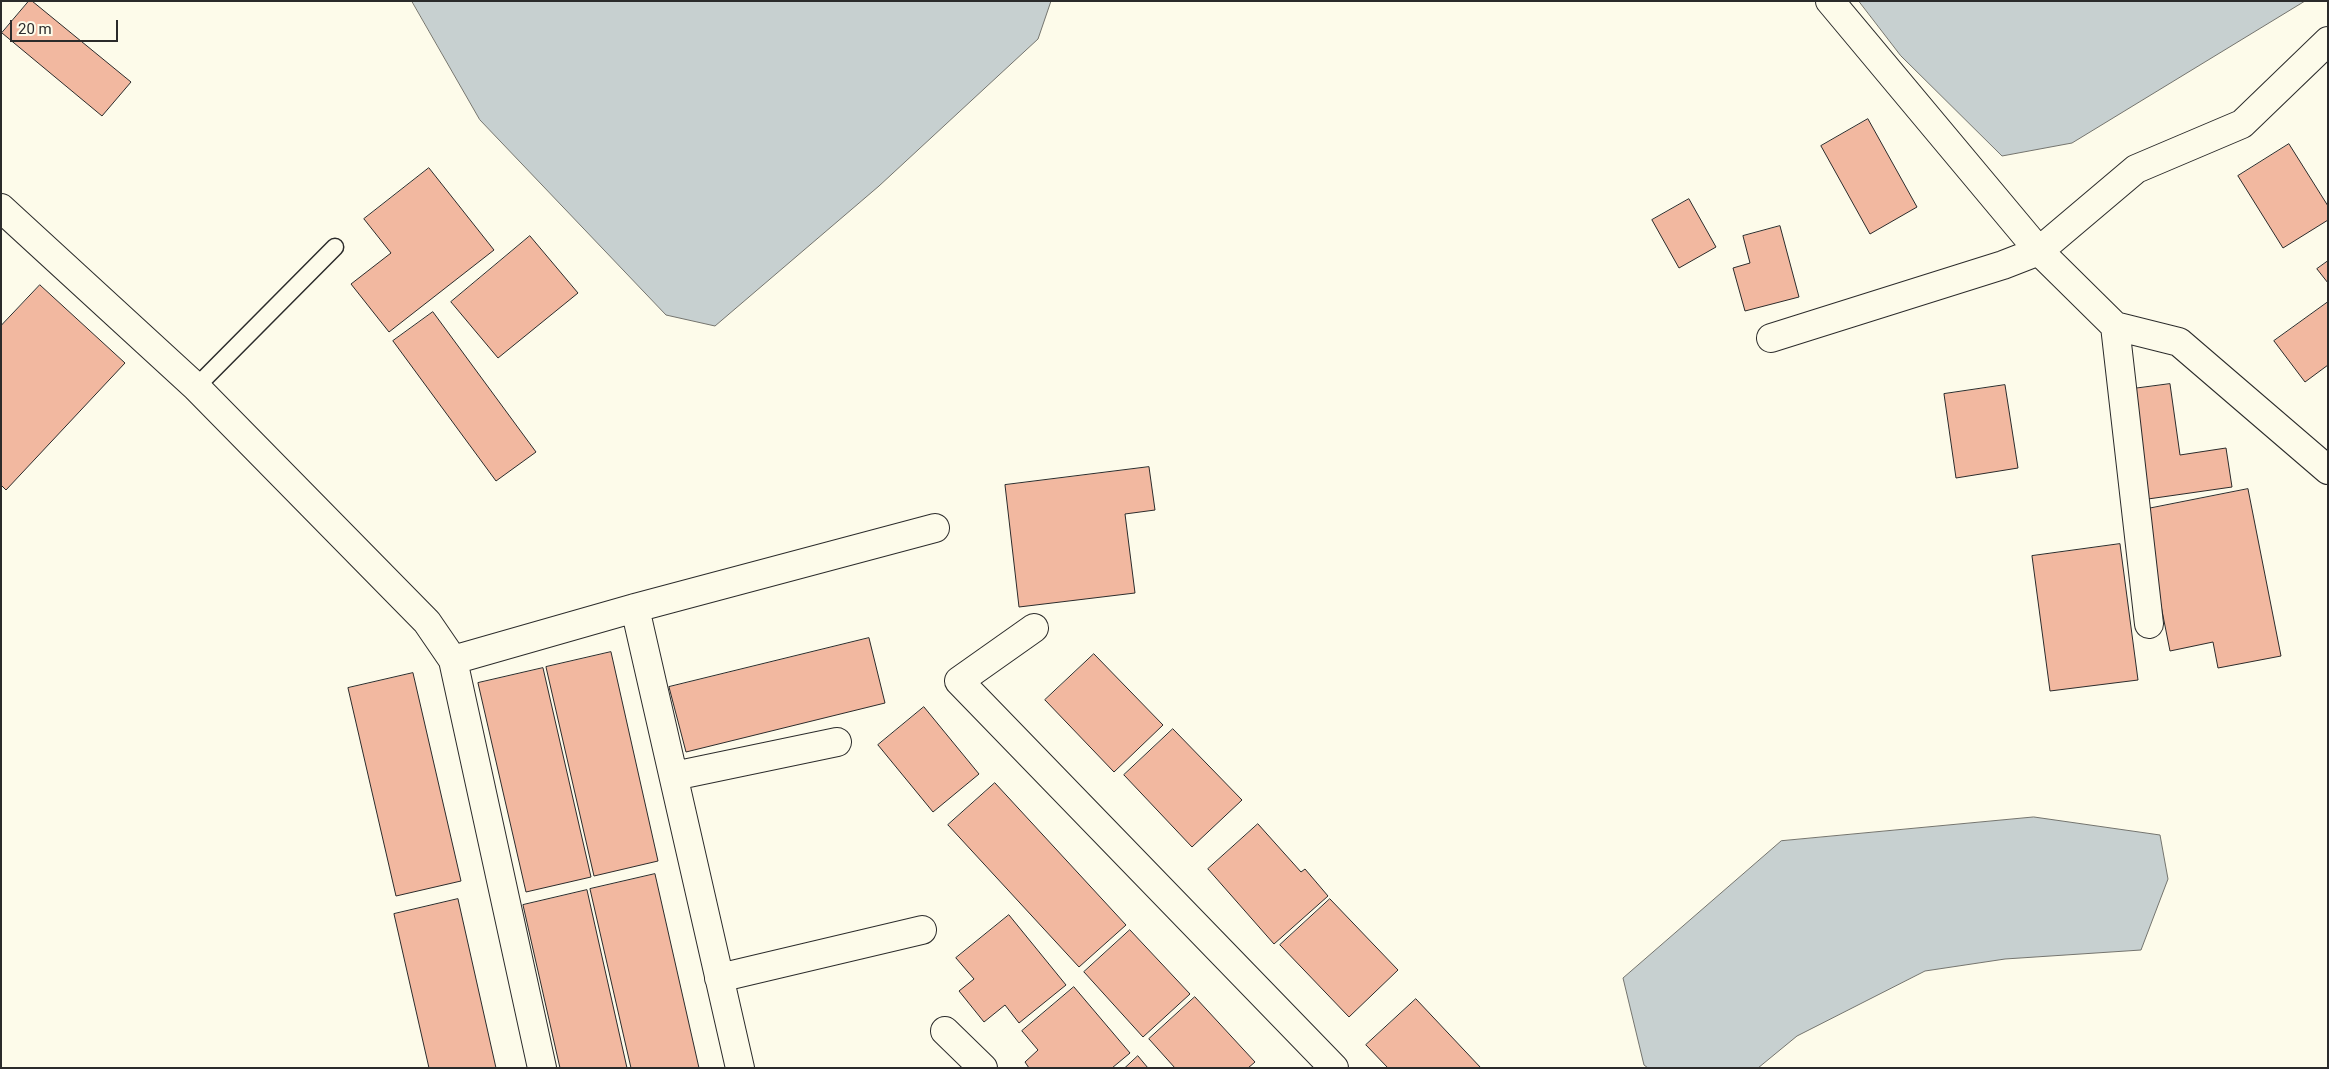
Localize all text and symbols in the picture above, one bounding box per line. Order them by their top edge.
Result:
scale bar [12,10,120,42]
text: 20 m [18,20,52,38]

